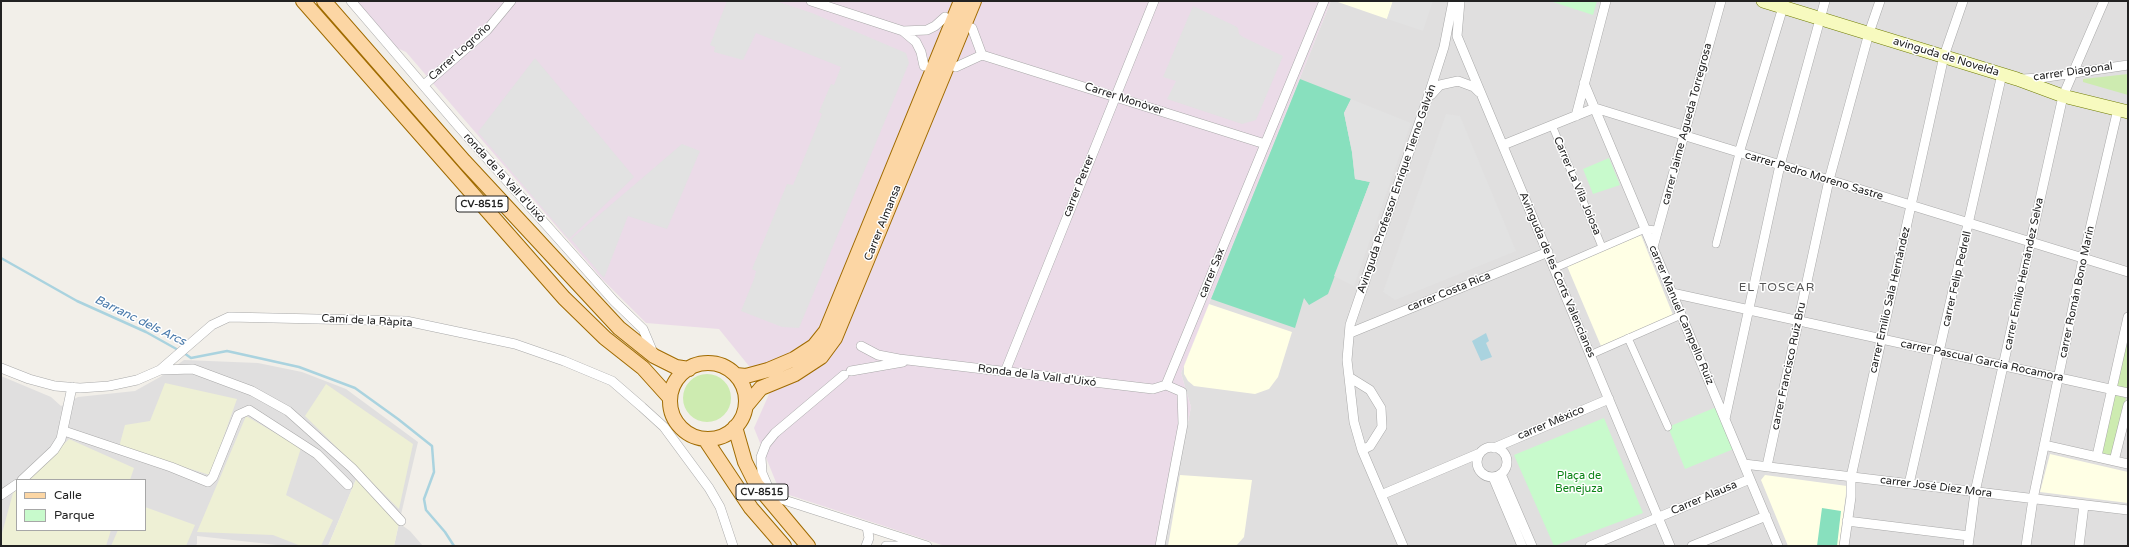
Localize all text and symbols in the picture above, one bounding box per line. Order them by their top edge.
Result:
street label: Carrer Logroño [426,21,494,83]
street label: avinguda de Novelda [1891,35,2001,79]
street label: carrer Jaime Agueda Torregrosa [1659,42,1715,206]
street label: carrer Diagonal [2033,60,2113,84]
street label: Carrer Monòver [1083,80,1165,118]
street label: Avinguda Professor Enrique Tierno Galván [1355,83,1439,295]
street label: ronda de la Vall d'Uixó [460,131,548,225]
street label: Carrer La Vila Joiosa [1550,135,1604,237]
street label: carrer Pedro Moreno Sastre [1743,149,1885,203]
street label: carrer Petrer [1061,153,1097,219]
street label: Carrer Almansa [862,183,904,263]
street label: Avinguda de les Corts Valencianes [1516,190,1598,360]
road number: CV-8515 [456,196,508,212]
street label: carrer Emilio Hernández Selva [2001,196,2047,352]
street label: carrer Emilio Sala Hernández [1867,225,1913,375]
street label: carrer Román Bono Marín [2057,225,2097,359]
street label: carrer Felip Pedrell [1940,230,1974,328]
street label: carrer Manuel Campello Ruiz [1646,243,1716,387]
street label: carrer Sax [1196,246,1228,300]
street label: carrer Costa Rica [1405,269,1493,315]
district label: EL TOSCAR [1739,281,1815,295]
water label: Barranc dels Arcs [92,293,188,349]
street label: carrer Francisco Ruiz Bru [1769,301,1809,431]
street label: Camí de la Ràpita [321,312,413,330]
street label: carrer Pascual Garcia Rocamora [1899,337,2065,385]
street label: Ronda de la Vall d'Uixó [977,362,1097,390]
street label: carrer México [1516,403,1586,443]
park label: Plaça de Benejuza [1555,469,1603,495]
street label: carrer José Díez Mora [1879,474,1993,500]
street label: Carrer Alausa [1669,478,1739,518]
legend [16,479,146,531]
road number: CV-8515 [736,484,788,500]
text: Calle [54,488,82,502]
text: Parque [54,508,95,522]

